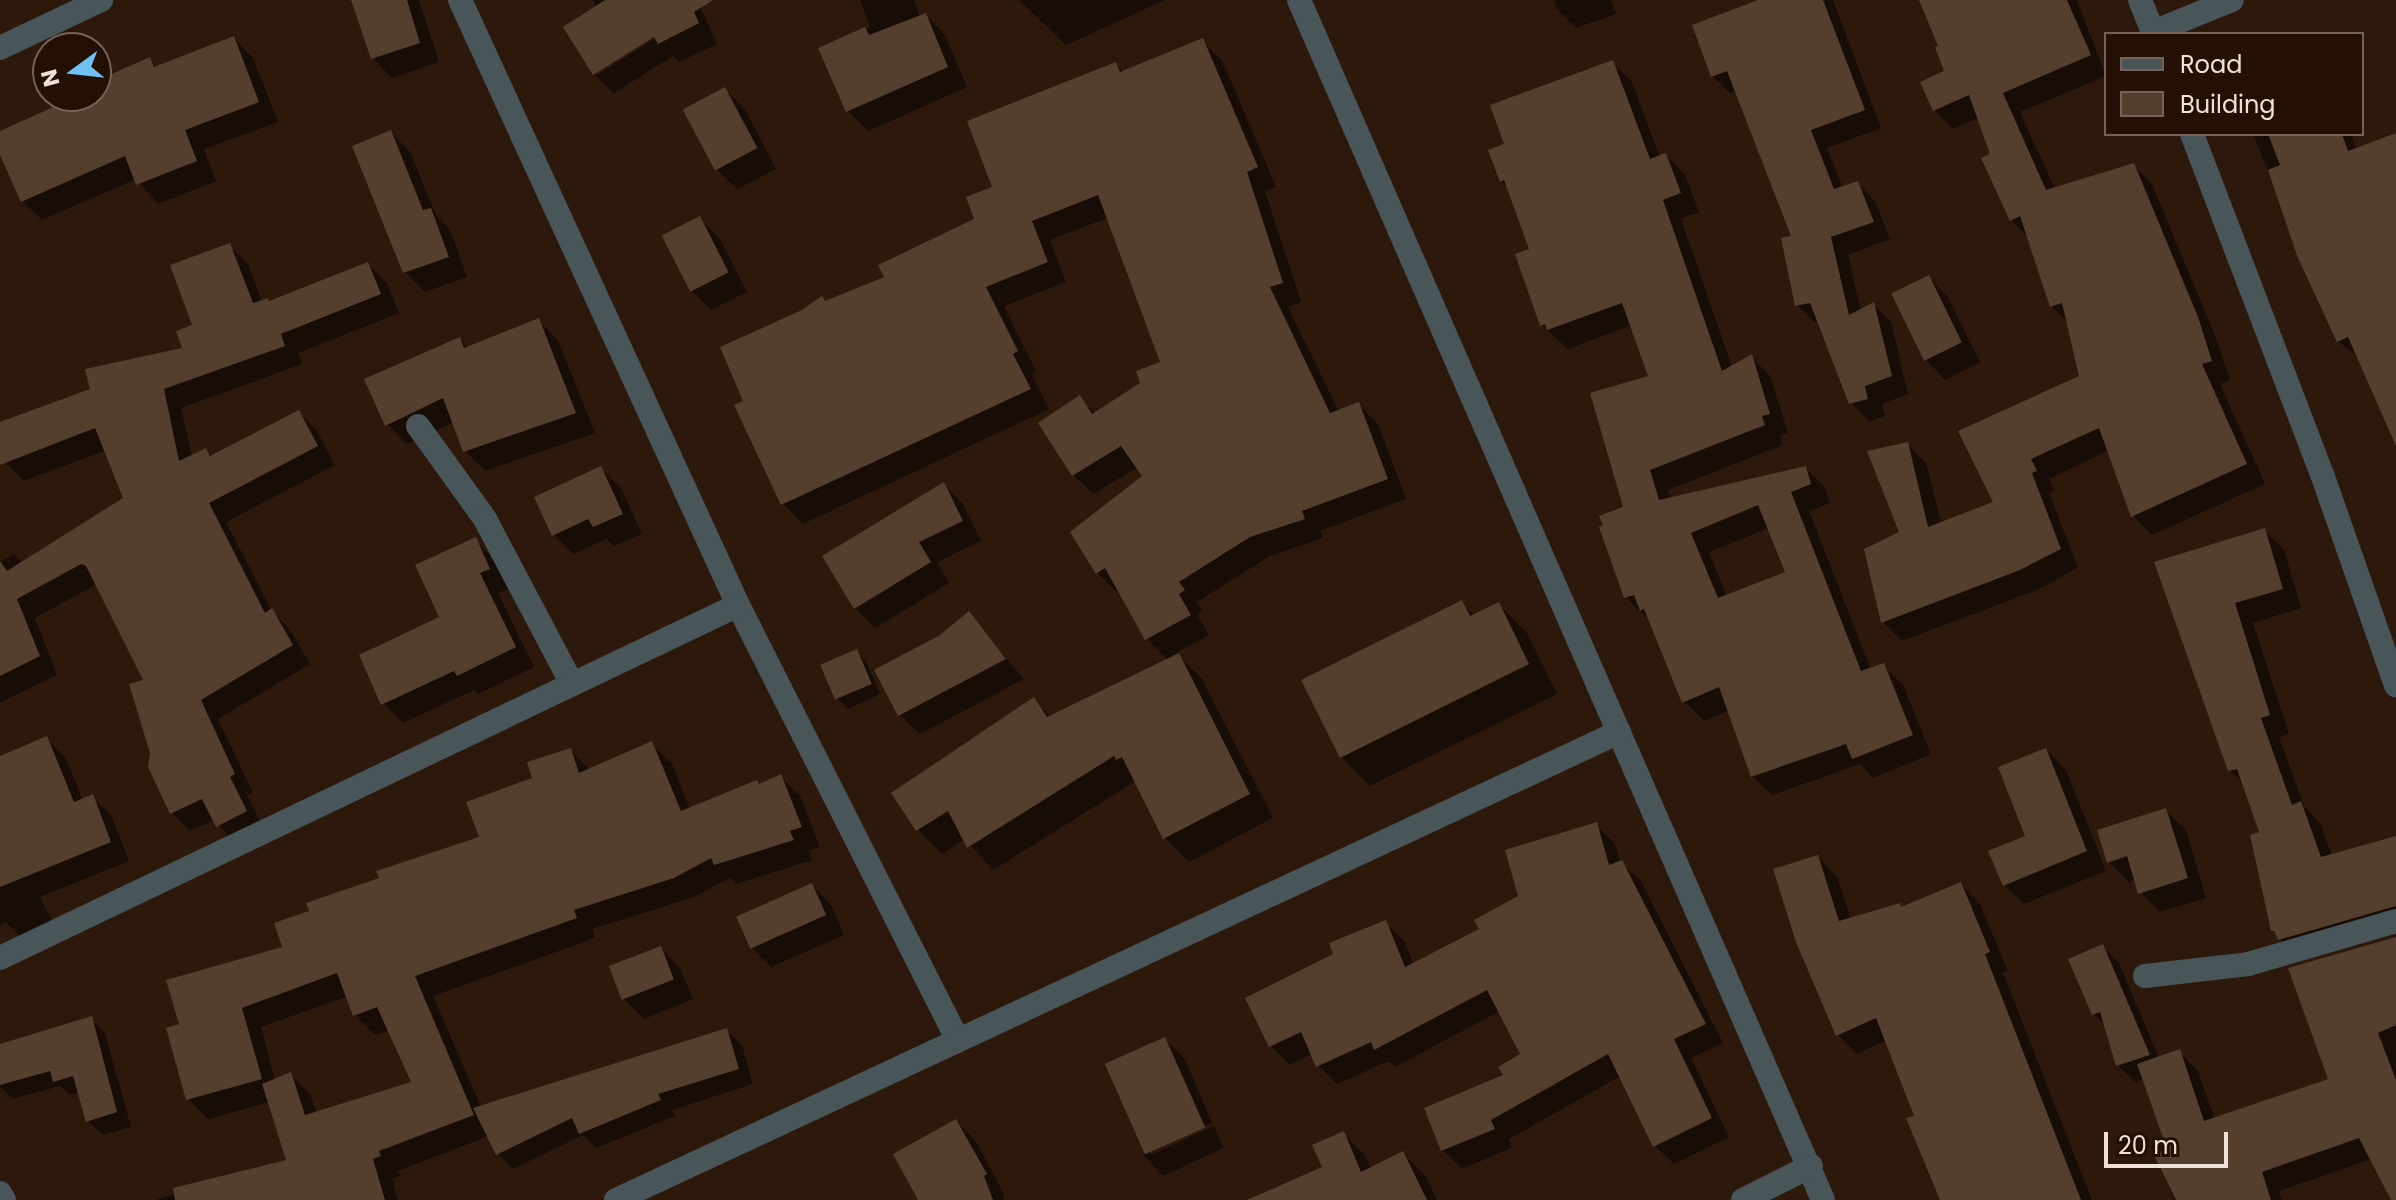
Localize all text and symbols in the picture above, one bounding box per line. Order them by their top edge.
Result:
north arrow [32,32,112,112]
legend [2104,32,2364,136]
text: Road [2180,48,2242,81]
text: N [33,66,67,90]
text: Building [2180,88,2276,121]
scale bar [2108,1116,2232,1166]
text: 20 m [2118,1129,2178,1162]

